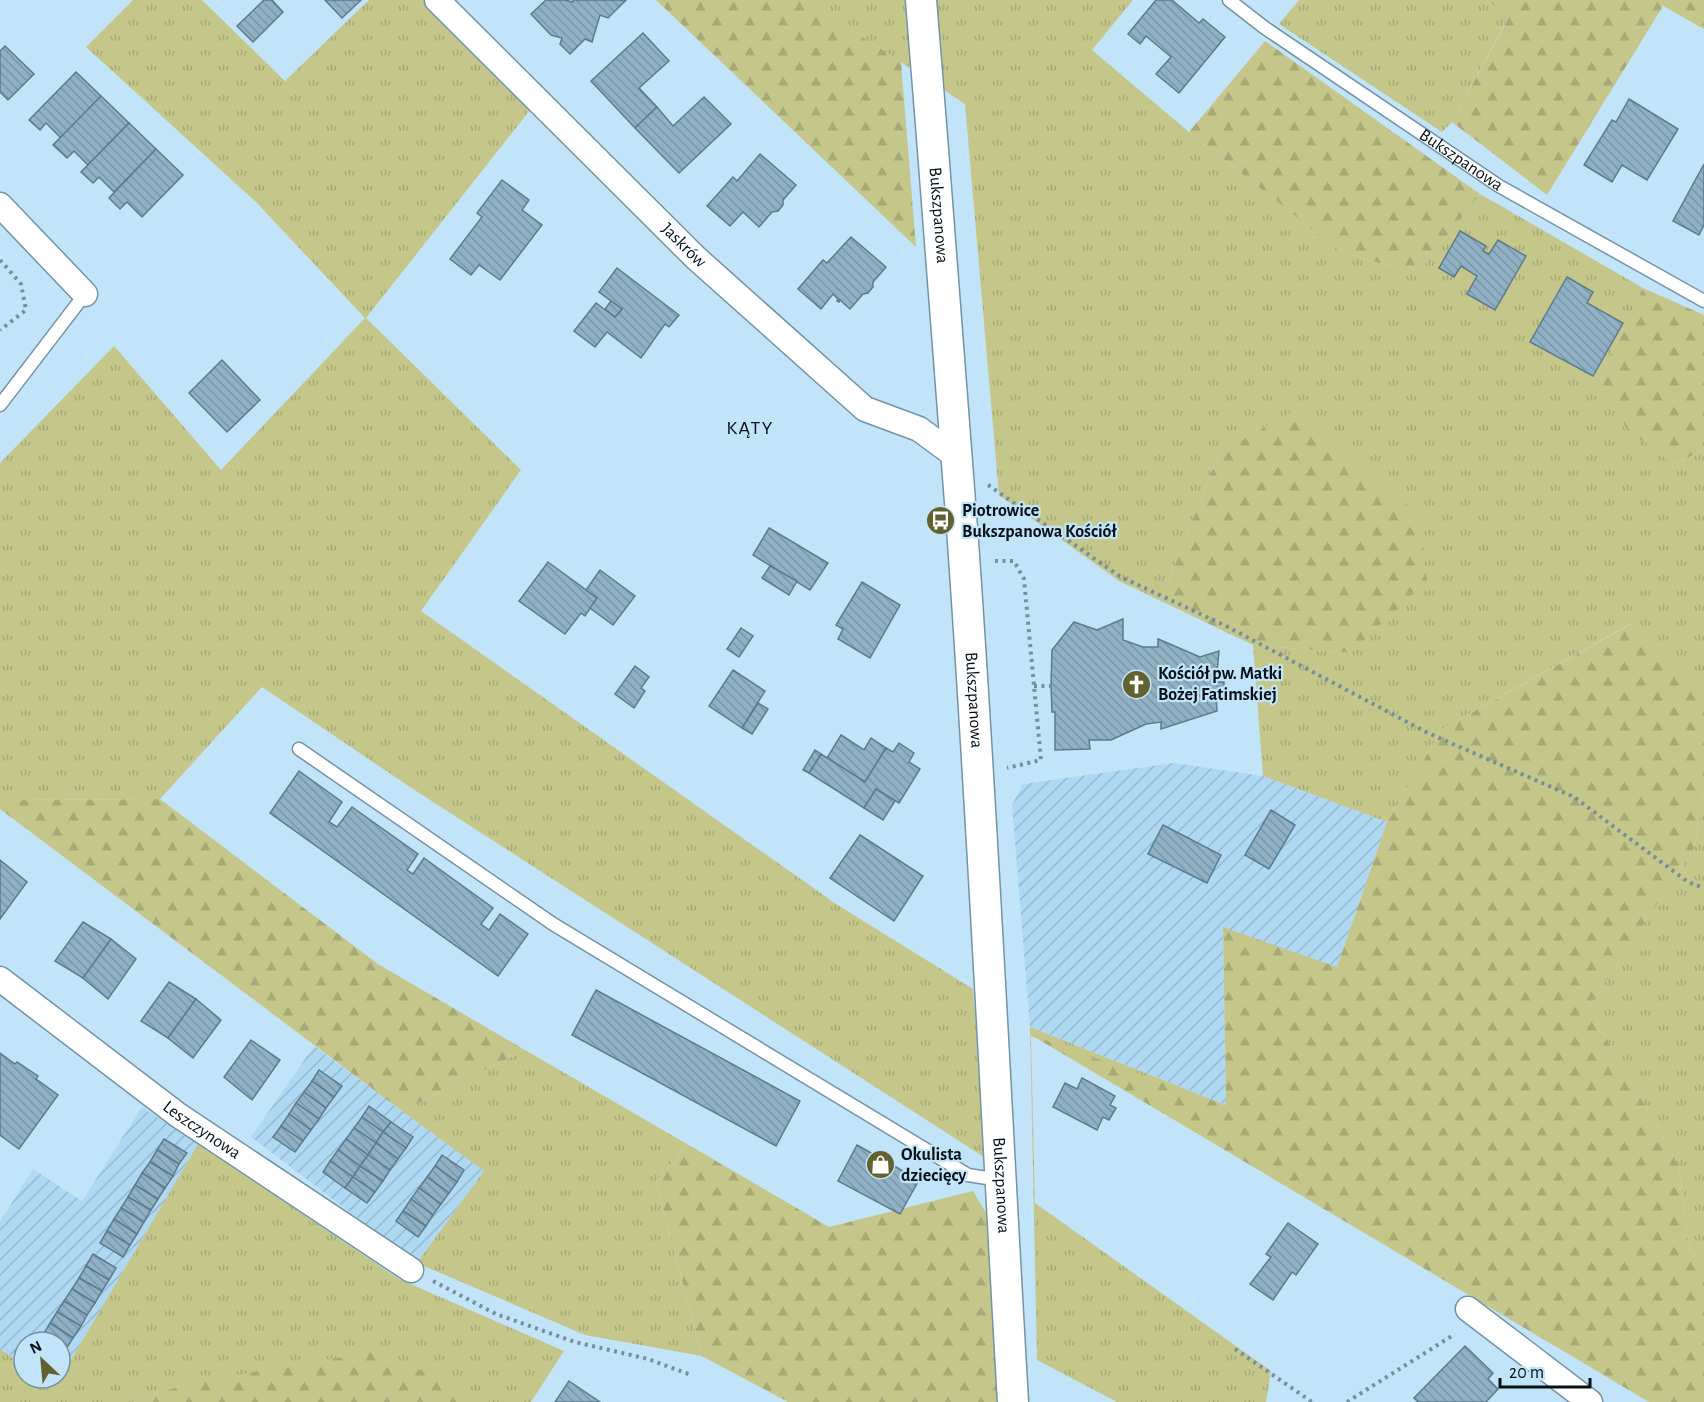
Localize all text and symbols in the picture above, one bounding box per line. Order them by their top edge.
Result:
street label: Bukszpanowa [1416,126,1506,195]
street label: Bukszpanowa [926,166,951,264]
street label: Jaskrów [658,220,709,271]
district label: KĄTY [726,418,774,438]
place label: Piotrowice Bukszpanowa Kościół [962,502,1117,541]
bus stop icon: Piotrowice Bukszpanowa Kościół [925,505,957,537]
street label: Bukszpanowa [962,651,986,749]
place label: Kościół pw. Matki Bożej Fatimskiej [1158,665,1282,704]
church icon: Kościół pw. Matki Bożej Fatimskiej [1121,668,1153,700]
street label: Leszczynowa [159,1098,244,1163]
street label: Bukszpanowa [989,1137,1013,1234]
place label: Okulista dziecięcy [901,1146,967,1185]
shop icon: Okulista dziecięcy [864,1149,896,1181]
north arrow [12,1330,72,1390]
text: N [27,1338,44,1357]
scale bar [1500,1351,1590,1389]
text: 20 m [1509,1364,1544,1382]

